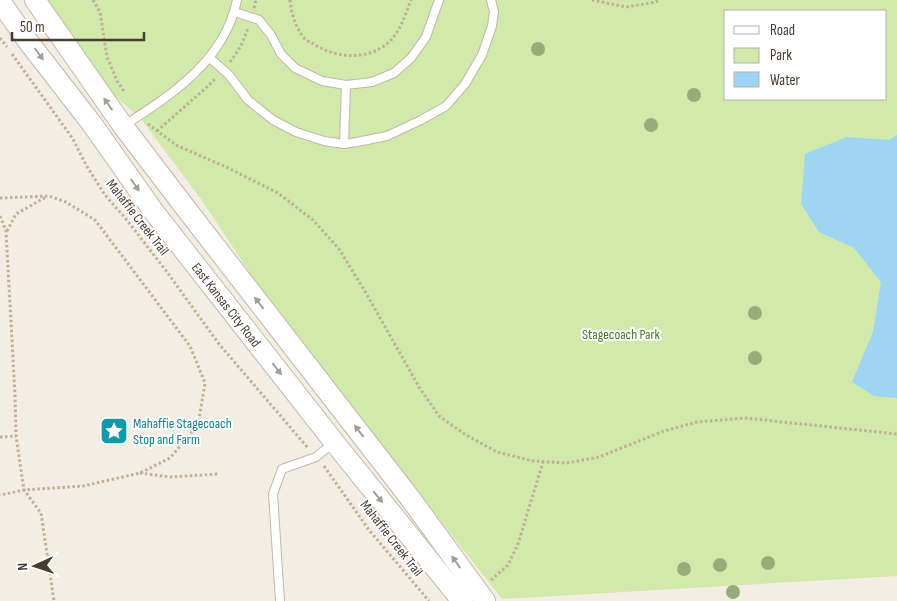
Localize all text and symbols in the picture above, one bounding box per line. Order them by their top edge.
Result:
scale bar [12,10,145,42]
legend [724,10,887,100]
text: 50 m [20,18,45,37]
text: Road [770,21,795,40]
text: Park [770,46,792,65]
one-way arrow [33,47,44,60]
text: Water [770,71,801,90]
one-way arrow [103,97,113,111]
street label: Mahaffie Creek Trail [103,176,173,259]
one-way arrow [130,178,140,192]
street label: East Kansas City Road [188,259,265,351]
one-way arrow [254,296,264,310]
park label: Stagecoach Park [582,326,661,343]
one-way arrow [272,362,282,376]
place label: Mahaffie Stagecoach Stop and Farm [133,415,232,448]
place icon: Mahaffie Stagecoach Stop and Farm [99,416,129,446]
one-way arrow [353,425,364,438]
one-way arrow [372,490,383,503]
street label: Mahaffie Creek Trail [357,497,427,580]
north arrow [10,541,60,591]
one-way arrow [451,555,461,569]
text: N [14,562,31,571]

